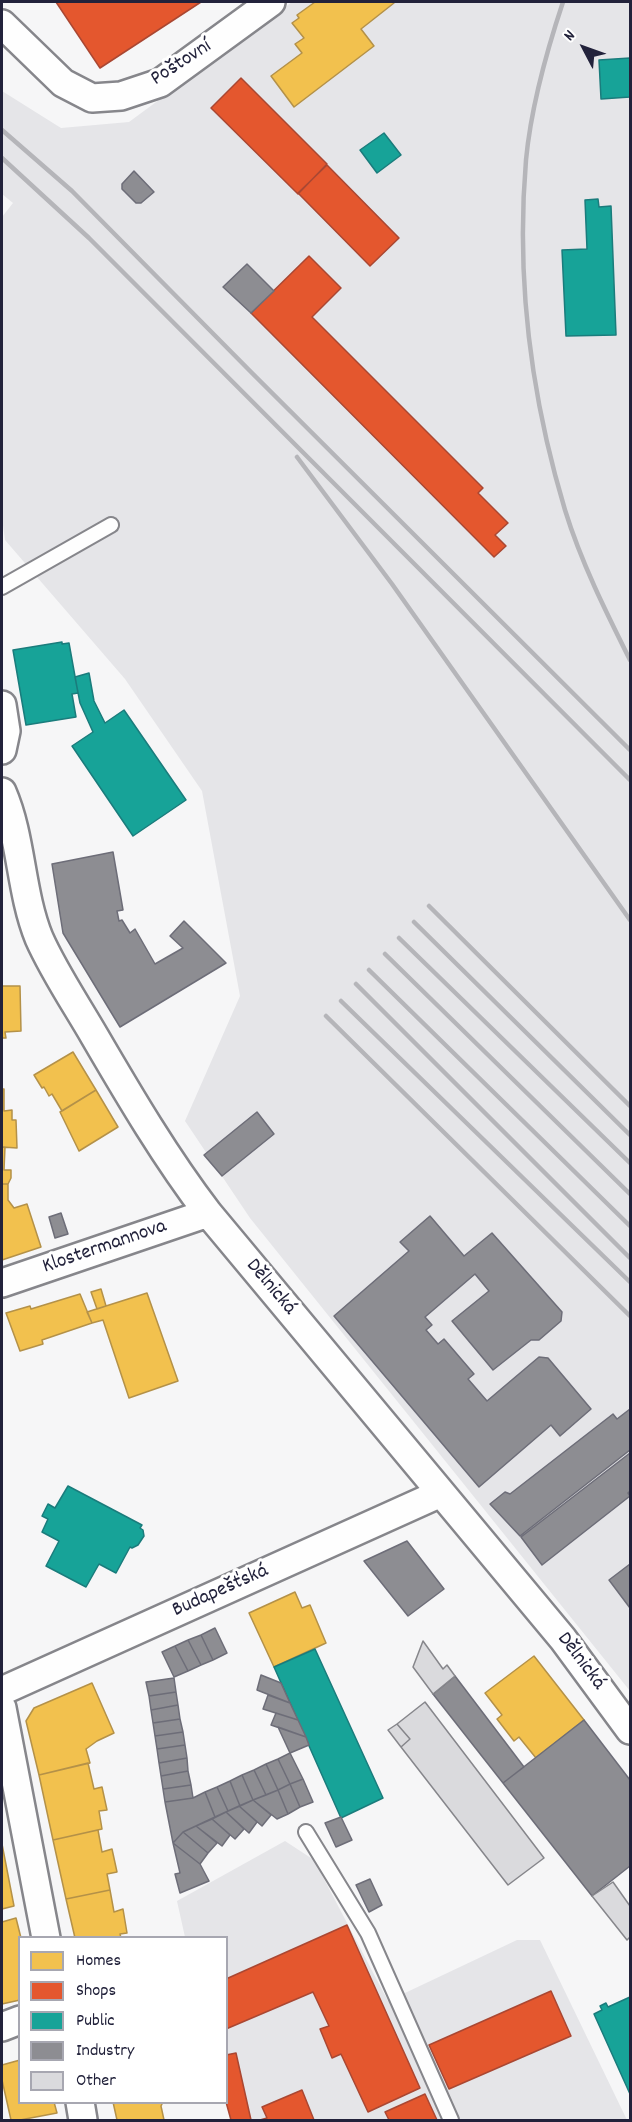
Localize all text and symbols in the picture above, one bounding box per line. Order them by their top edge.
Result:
north arrow [554,18,614,78]
text: N [559,25,581,46]
street label: Poštovní [147,35,217,93]
street label: Klostermannova [40,1215,170,1281]
street label: Dělnická [239,1255,301,1321]
street label: Budapešťská [169,1560,273,1624]
street label: Dělnická [550,1628,610,1696]
legend [18,1936,228,2104]
text: Homes [76,1949,121,1974]
text: Shops [76,1979,116,2004]
text: Public [76,2009,115,2034]
text: Industry [76,2039,134,2064]
text: Other [76,2069,116,2094]

